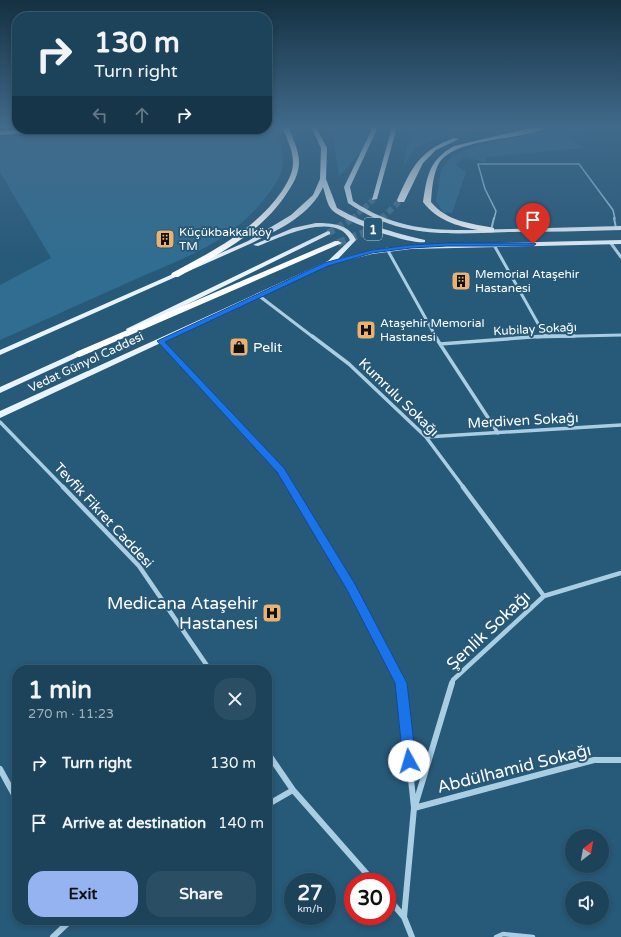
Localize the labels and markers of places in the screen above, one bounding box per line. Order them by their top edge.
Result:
pin [516,203,550,244]
place label: Küçükbakkalköy TM [179,225,272,253]
building icon: Küçükbakkalköy TM [154,228,176,250]
place label: Memorial Ataşehir Hastanesi [475,267,580,295]
building icon: Memorial Ataşehir Hastanesi [450,270,472,292]
place label: Ataşehir Memorial Hastanesi [380,316,484,344]
hospital icon: Ataşehir Memorial Hastanesi [355,319,377,341]
shop icon: Pelit [228,336,250,358]
place label: Pelit [253,339,283,356]
place label: Medicana Ataşehir Hastanesi [107,593,258,634]
hospital icon: Medicana Ataşehir Hastanesi [261,602,283,624]

